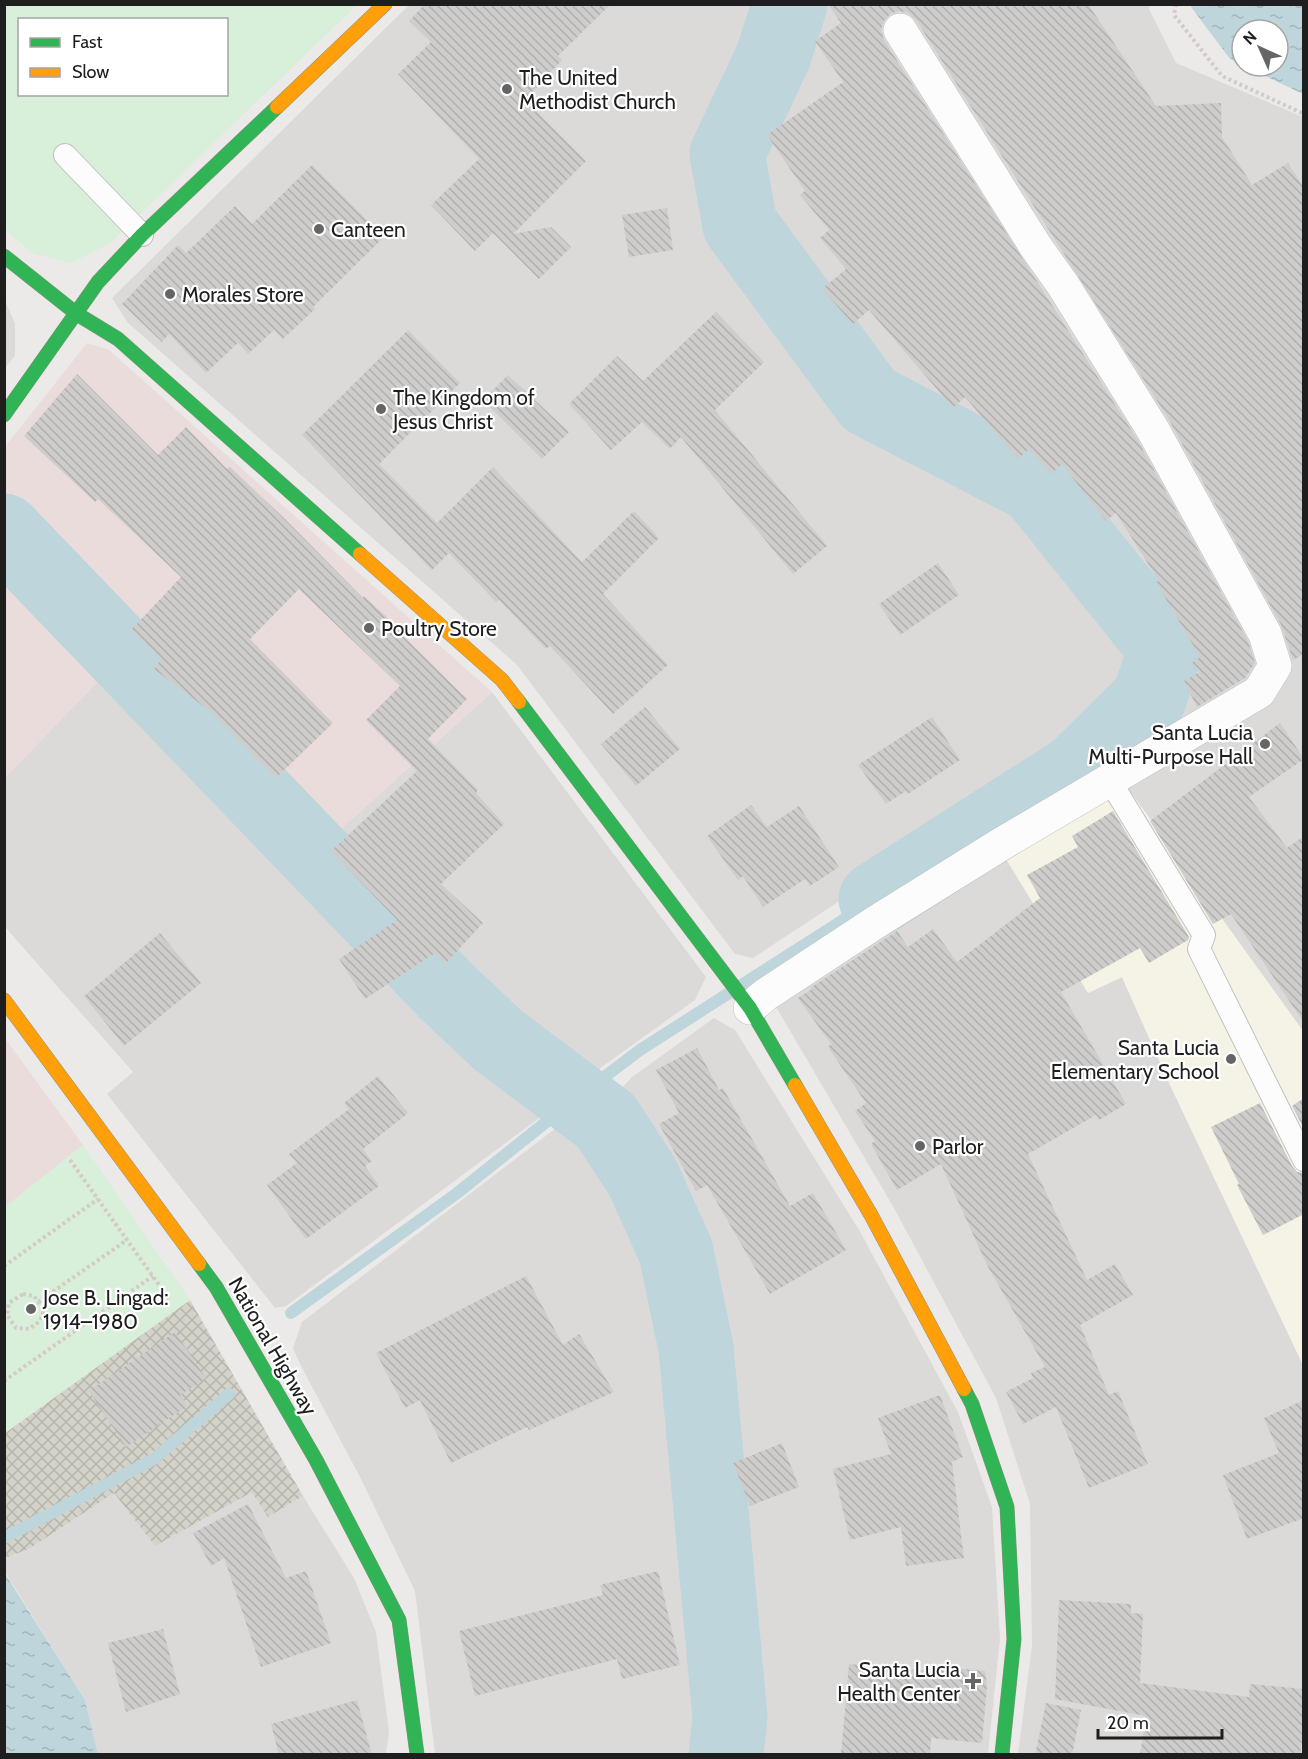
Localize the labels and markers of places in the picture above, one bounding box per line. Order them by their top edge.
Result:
place label: The United Methodist Church [519,65,676,114]
marker: The United Methodist Church [500,82,514,96]
place label: Canteen [331,217,406,242]
marker: Canteen [312,222,326,236]
place label: Morales Store [182,282,304,307]
marker: Morales Store [163,287,177,301]
place label: The Kingdom of Jesus Christ [392,385,535,434]
marker: The Kingdom of Jesus Christ [374,402,388,416]
place label: Poultry Store [381,616,497,641]
marker: Poultry Store [362,621,376,635]
place label: Santa Lucia Multi-Purpose Hall [1088,720,1253,769]
marker: Santa Lucia Multi-Purpose Hall [1258,737,1272,751]
place label: Santa Lucia Elementary School [1051,1035,1219,1084]
marker: Santa Lucia Elementary School [1224,1052,1238,1066]
place label: Parlor [932,1134,984,1159]
marker: Parlor [913,1139,927,1153]
place label: Jose B. Lingad: 1914–1980 [42,1285,169,1334]
marker: Jose B. Lingad: 1914–1980 [24,1302,38,1316]
place label: Santa Lucia Health Center [837,1657,960,1706]
marker: Santa Lucia Health Center [964,1672,982,1690]

